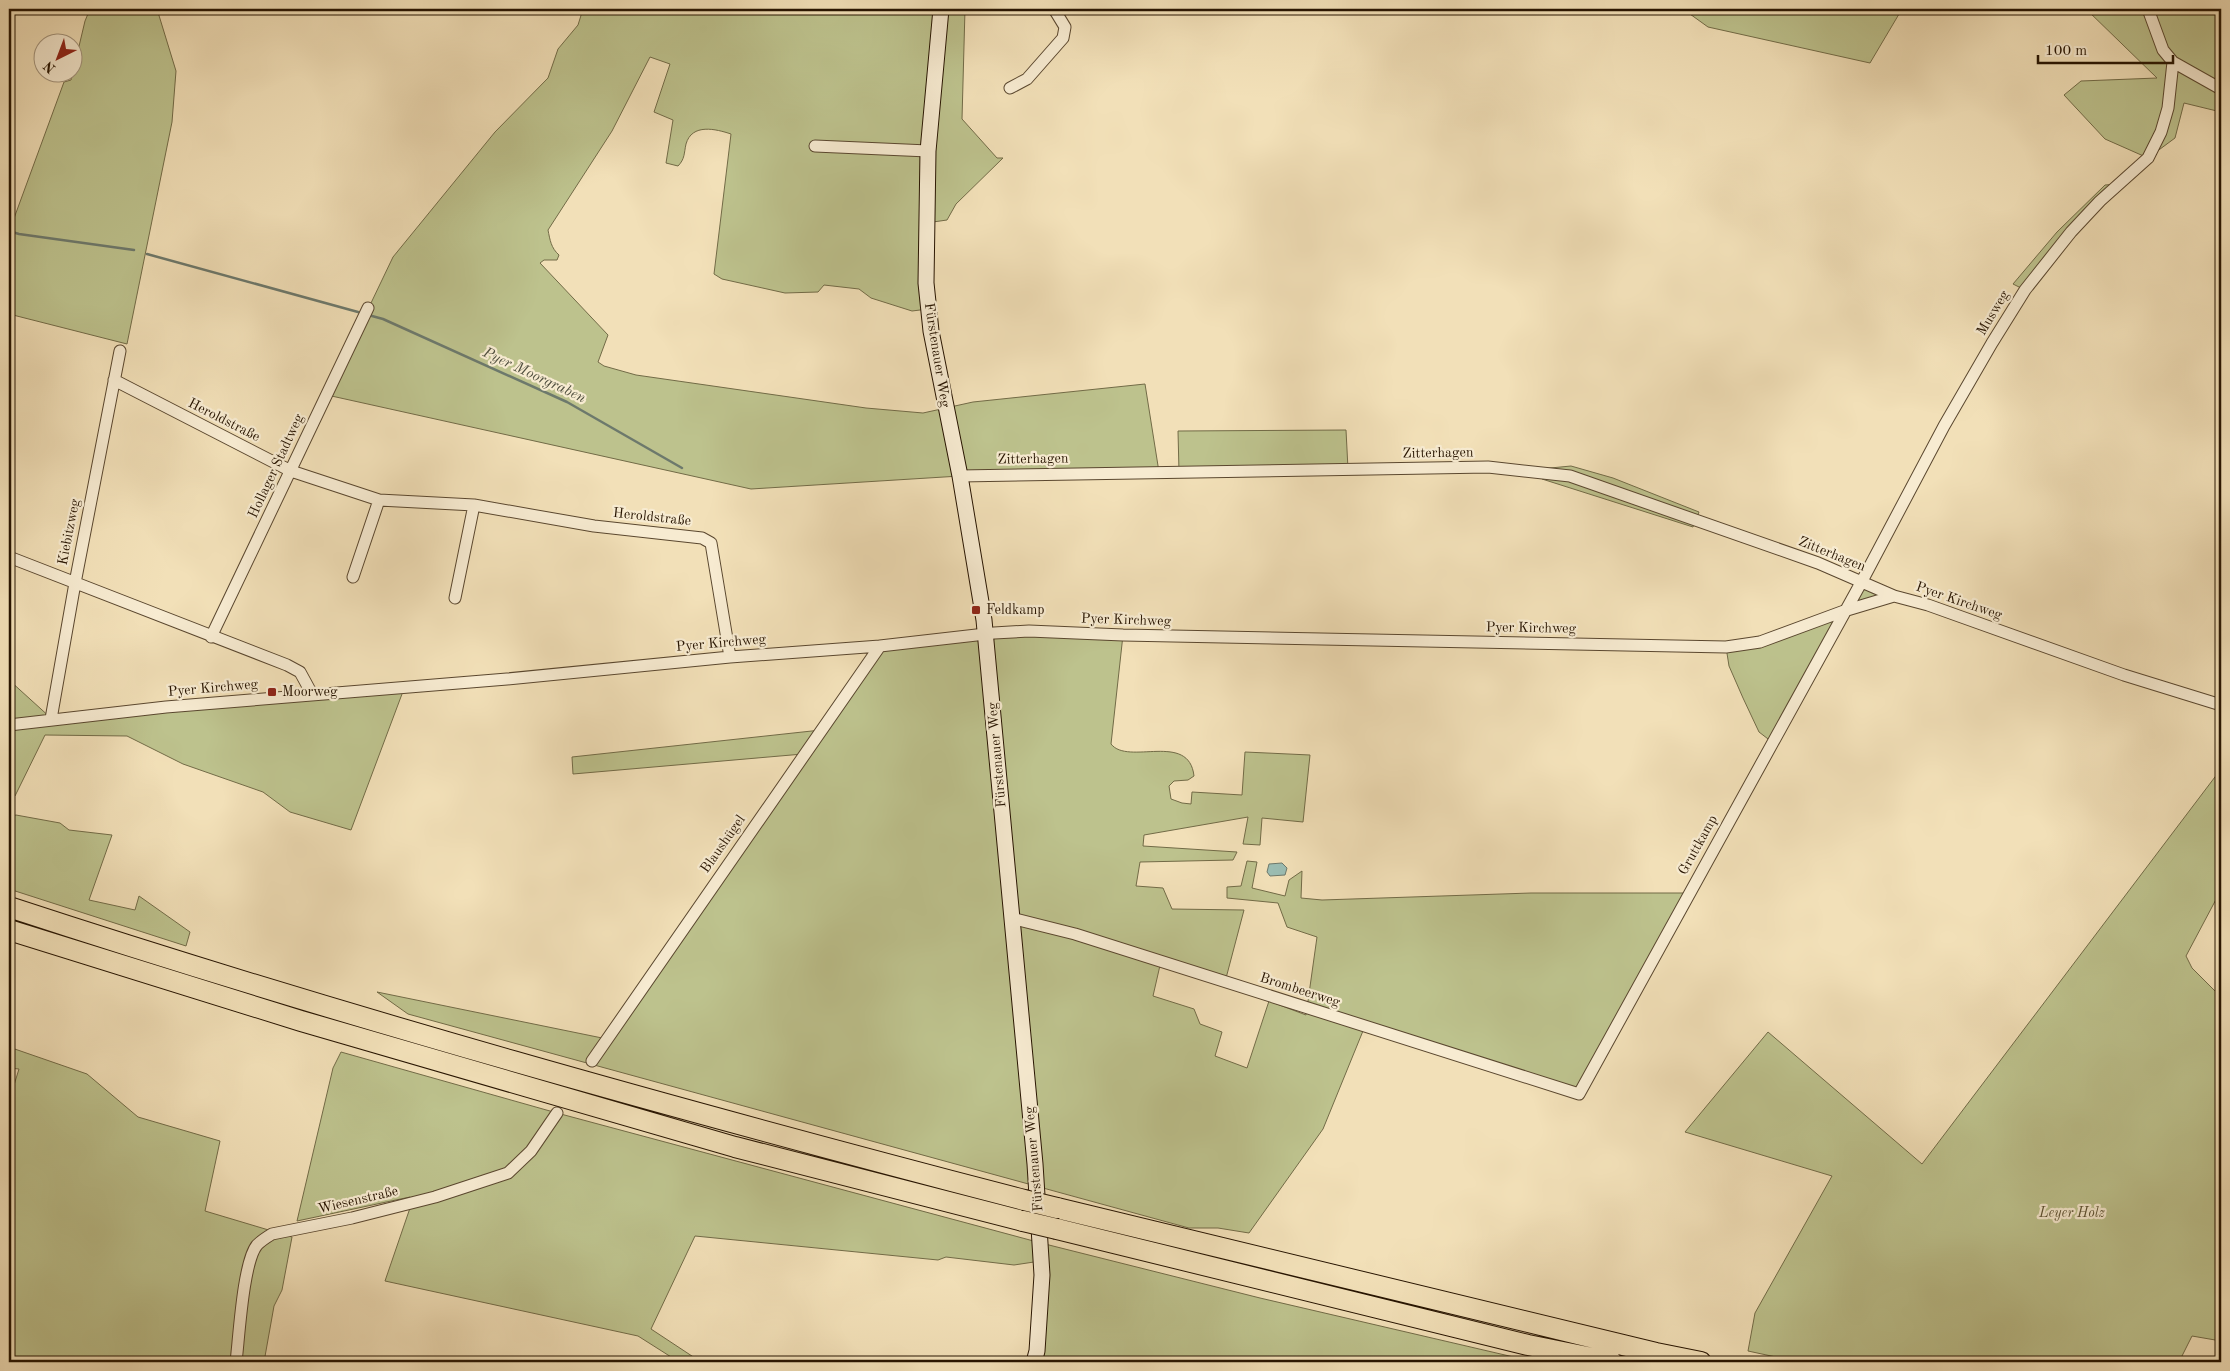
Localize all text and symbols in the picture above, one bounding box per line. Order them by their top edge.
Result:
north arrow [32,32,82,82]
scale bar [2038,32,2172,64]
text: 100 m [2045,44,2087,59]
text: N [41,58,59,76]
street label: Musweg [1974,288,2012,338]
street label: Fürstenauer Weg [922,302,952,409]
water label: Pyer Moorgraben [479,345,588,407]
street label: Heroldstraße [186,396,262,444]
street label: Hollager Stadtweg [246,411,306,520]
street label: Zitterhagen [1402,445,1474,461]
street label: Zitterhagen [997,451,1069,467]
street label: Kiebitzweg [56,497,82,566]
street label: Heroldstraße [612,506,692,528]
street label: Zitterhagen [1796,534,1868,574]
street label: Pyer Kirchweg [1914,580,2004,622]
place label: Feldkamp [986,603,1045,617]
marker: Feldkamp [970,604,982,616]
street label: Pyer Kirchweg [1081,611,1172,629]
street label: Pyer Kirchweg [1486,620,1577,636]
street label: Pyer Kirchweg [675,632,767,654]
street label: Pyer Kirchweg [167,677,259,699]
place label: Moorweg [282,685,338,699]
marker: Moorweg [266,686,278,698]
street label: Fürstenauer Weg [985,701,1009,808]
street label: Blaushügel [698,812,748,875]
street label: Gruttkamp [1676,813,1720,877]
street label: Brombeerweg [1258,970,1342,1010]
street label: Fürstenauer Weg [1022,1105,1046,1212]
street label: Wiesenstraße [316,1184,400,1216]
park label: Leyer Holz [2038,1206,2105,1221]

